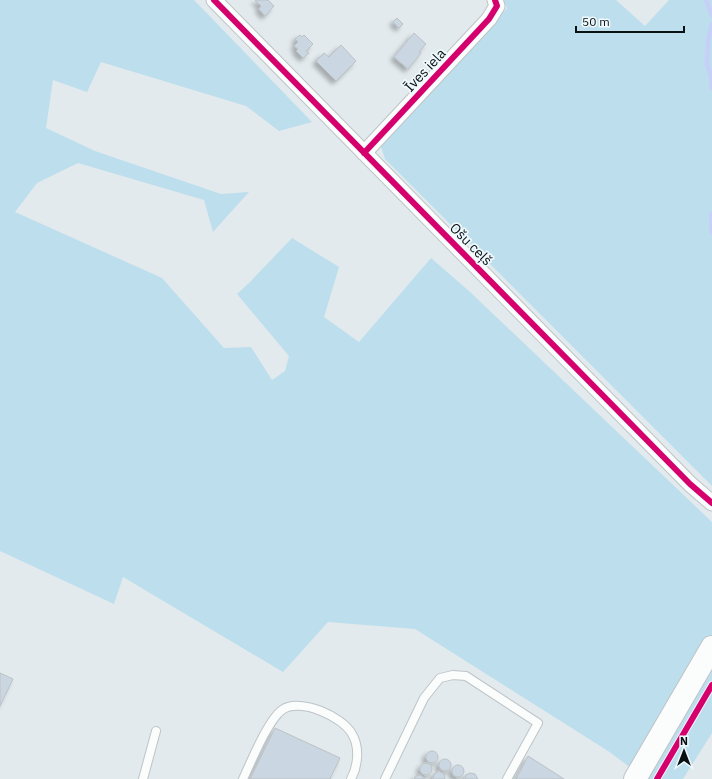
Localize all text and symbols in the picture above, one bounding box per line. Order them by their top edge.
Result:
scale bar [576,8,684,34]
text: 50 m [582,14,610,29]
street label: Īves iela [400,44,450,95]
street label: Ošu ceļš [446,219,496,269]
north arrow [664,731,704,771]
text: N [680,734,688,748]

